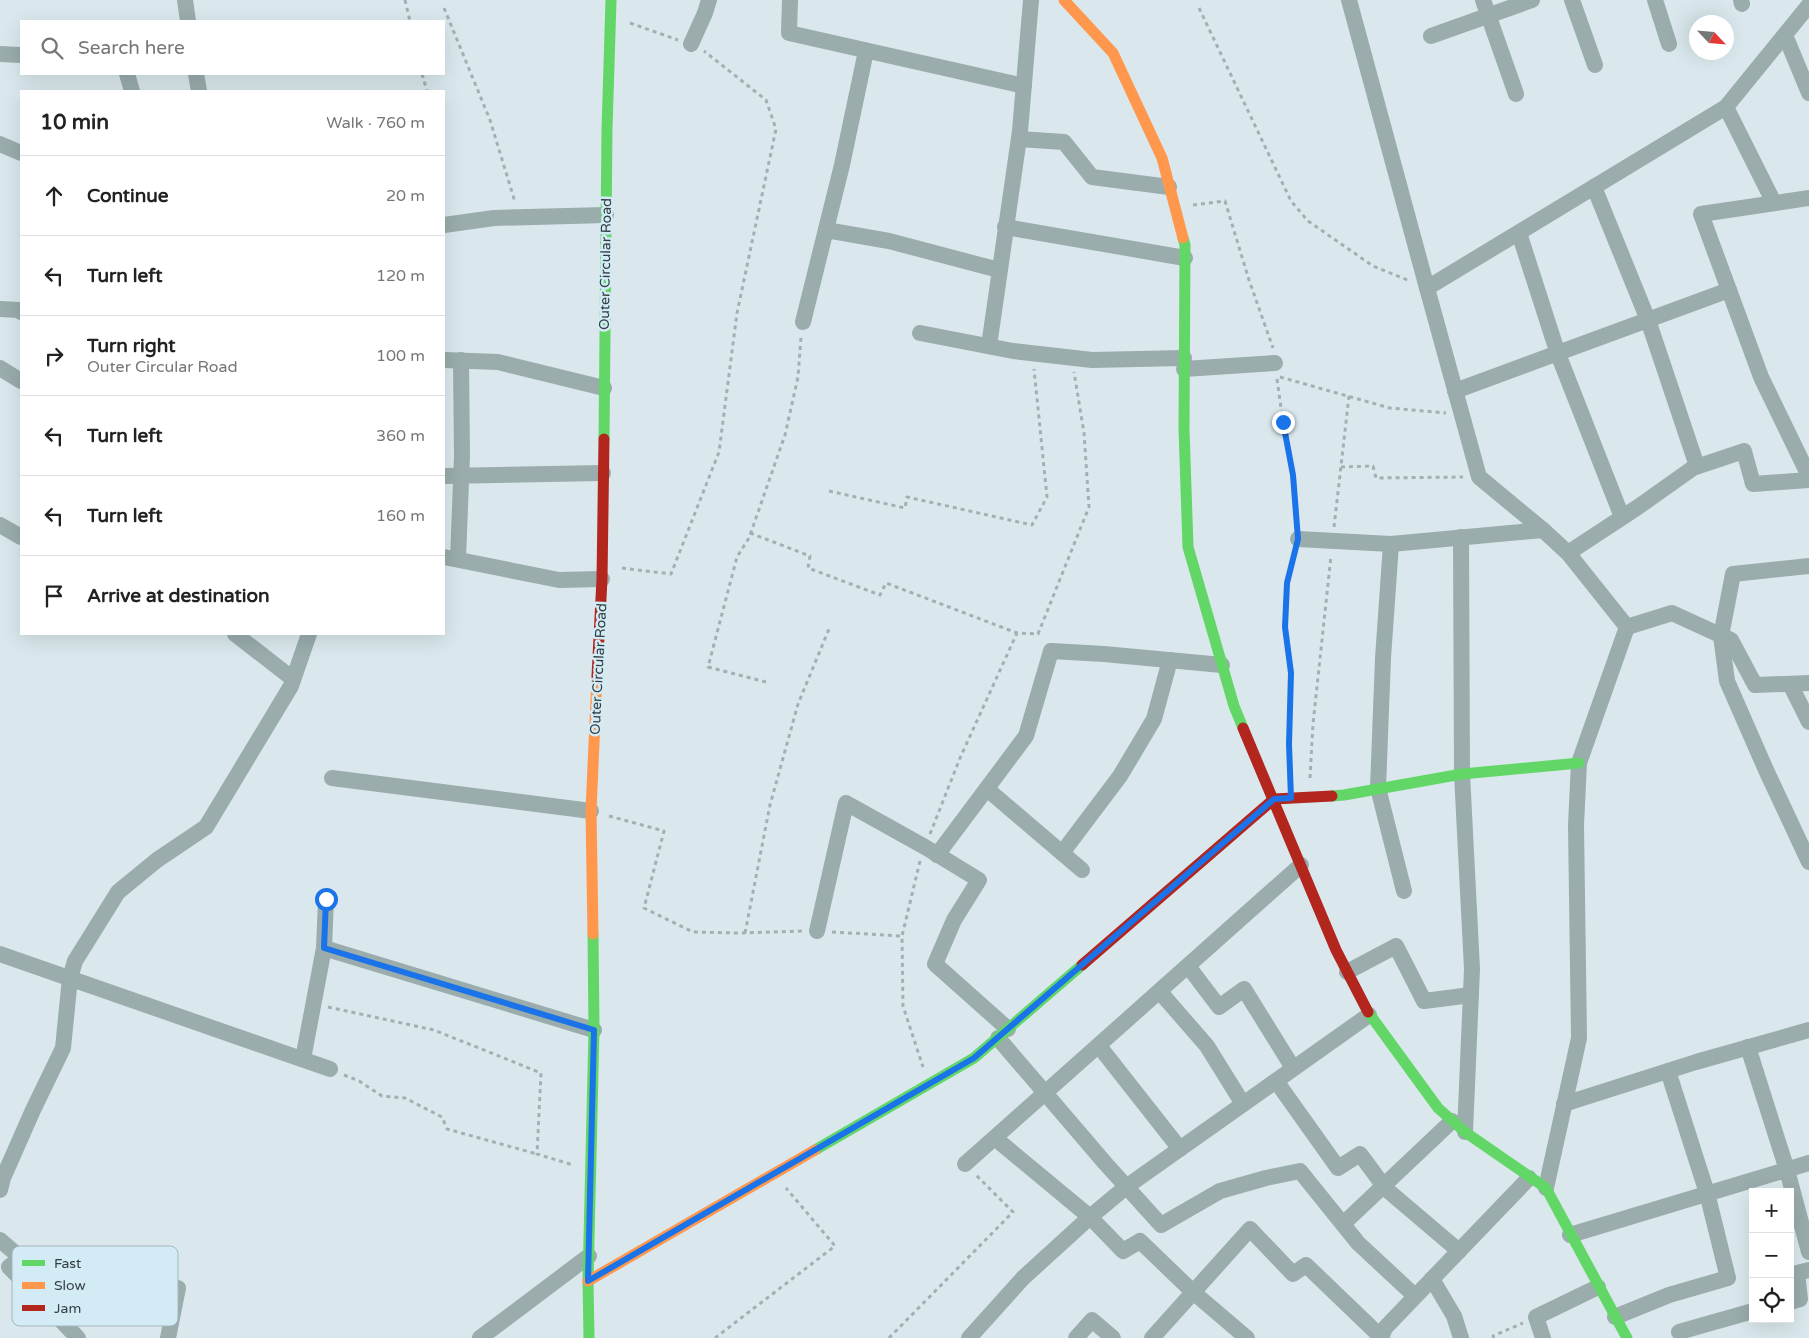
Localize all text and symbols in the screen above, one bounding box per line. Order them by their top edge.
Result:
north arrow [1689,15,1734,60]
search box [20,20,445,75]
icon: search [38,34,66,62]
text: Search here [78,37,185,59]
text: 10 min [40,110,109,135]
text: Walk · 760 m [326,113,425,133]
icon: ahead [40,182,68,210]
text: Continue [87,185,169,207]
text: 20 m [386,186,425,206]
street label: Outer Circular Road [596,198,615,330]
icon: left [40,262,68,290]
text: Turn left [87,265,163,287]
text: 120 m [376,266,425,286]
text: Turn right [87,335,175,357]
icon: right [40,342,68,370]
text: 100 m [376,346,425,366]
text: Outer Circular Road [87,357,238,377]
route end [1272,411,1295,434]
icon: left [40,422,68,450]
text: Turn left [87,425,163,447]
text: 360 m [376,426,425,446]
icon: left [40,502,68,530]
text: Turn left [87,505,163,527]
text: 160 m [376,506,425,526]
icon: arrive [40,582,68,610]
text: Arrive at destination [87,585,270,607]
street label: Outer Circular Road [587,603,610,735]
route start [315,888,338,911]
map controls [1749,1188,1794,1323]
button: + [1749,1188,1794,1233]
button: − [1749,1233,1794,1278]
legend [12,1246,178,1326]
text: Fast [54,1255,82,1272]
text: Slow [54,1277,86,1294]
button: locate [1749,1278,1794,1323]
text: Jam [54,1300,81,1317]

